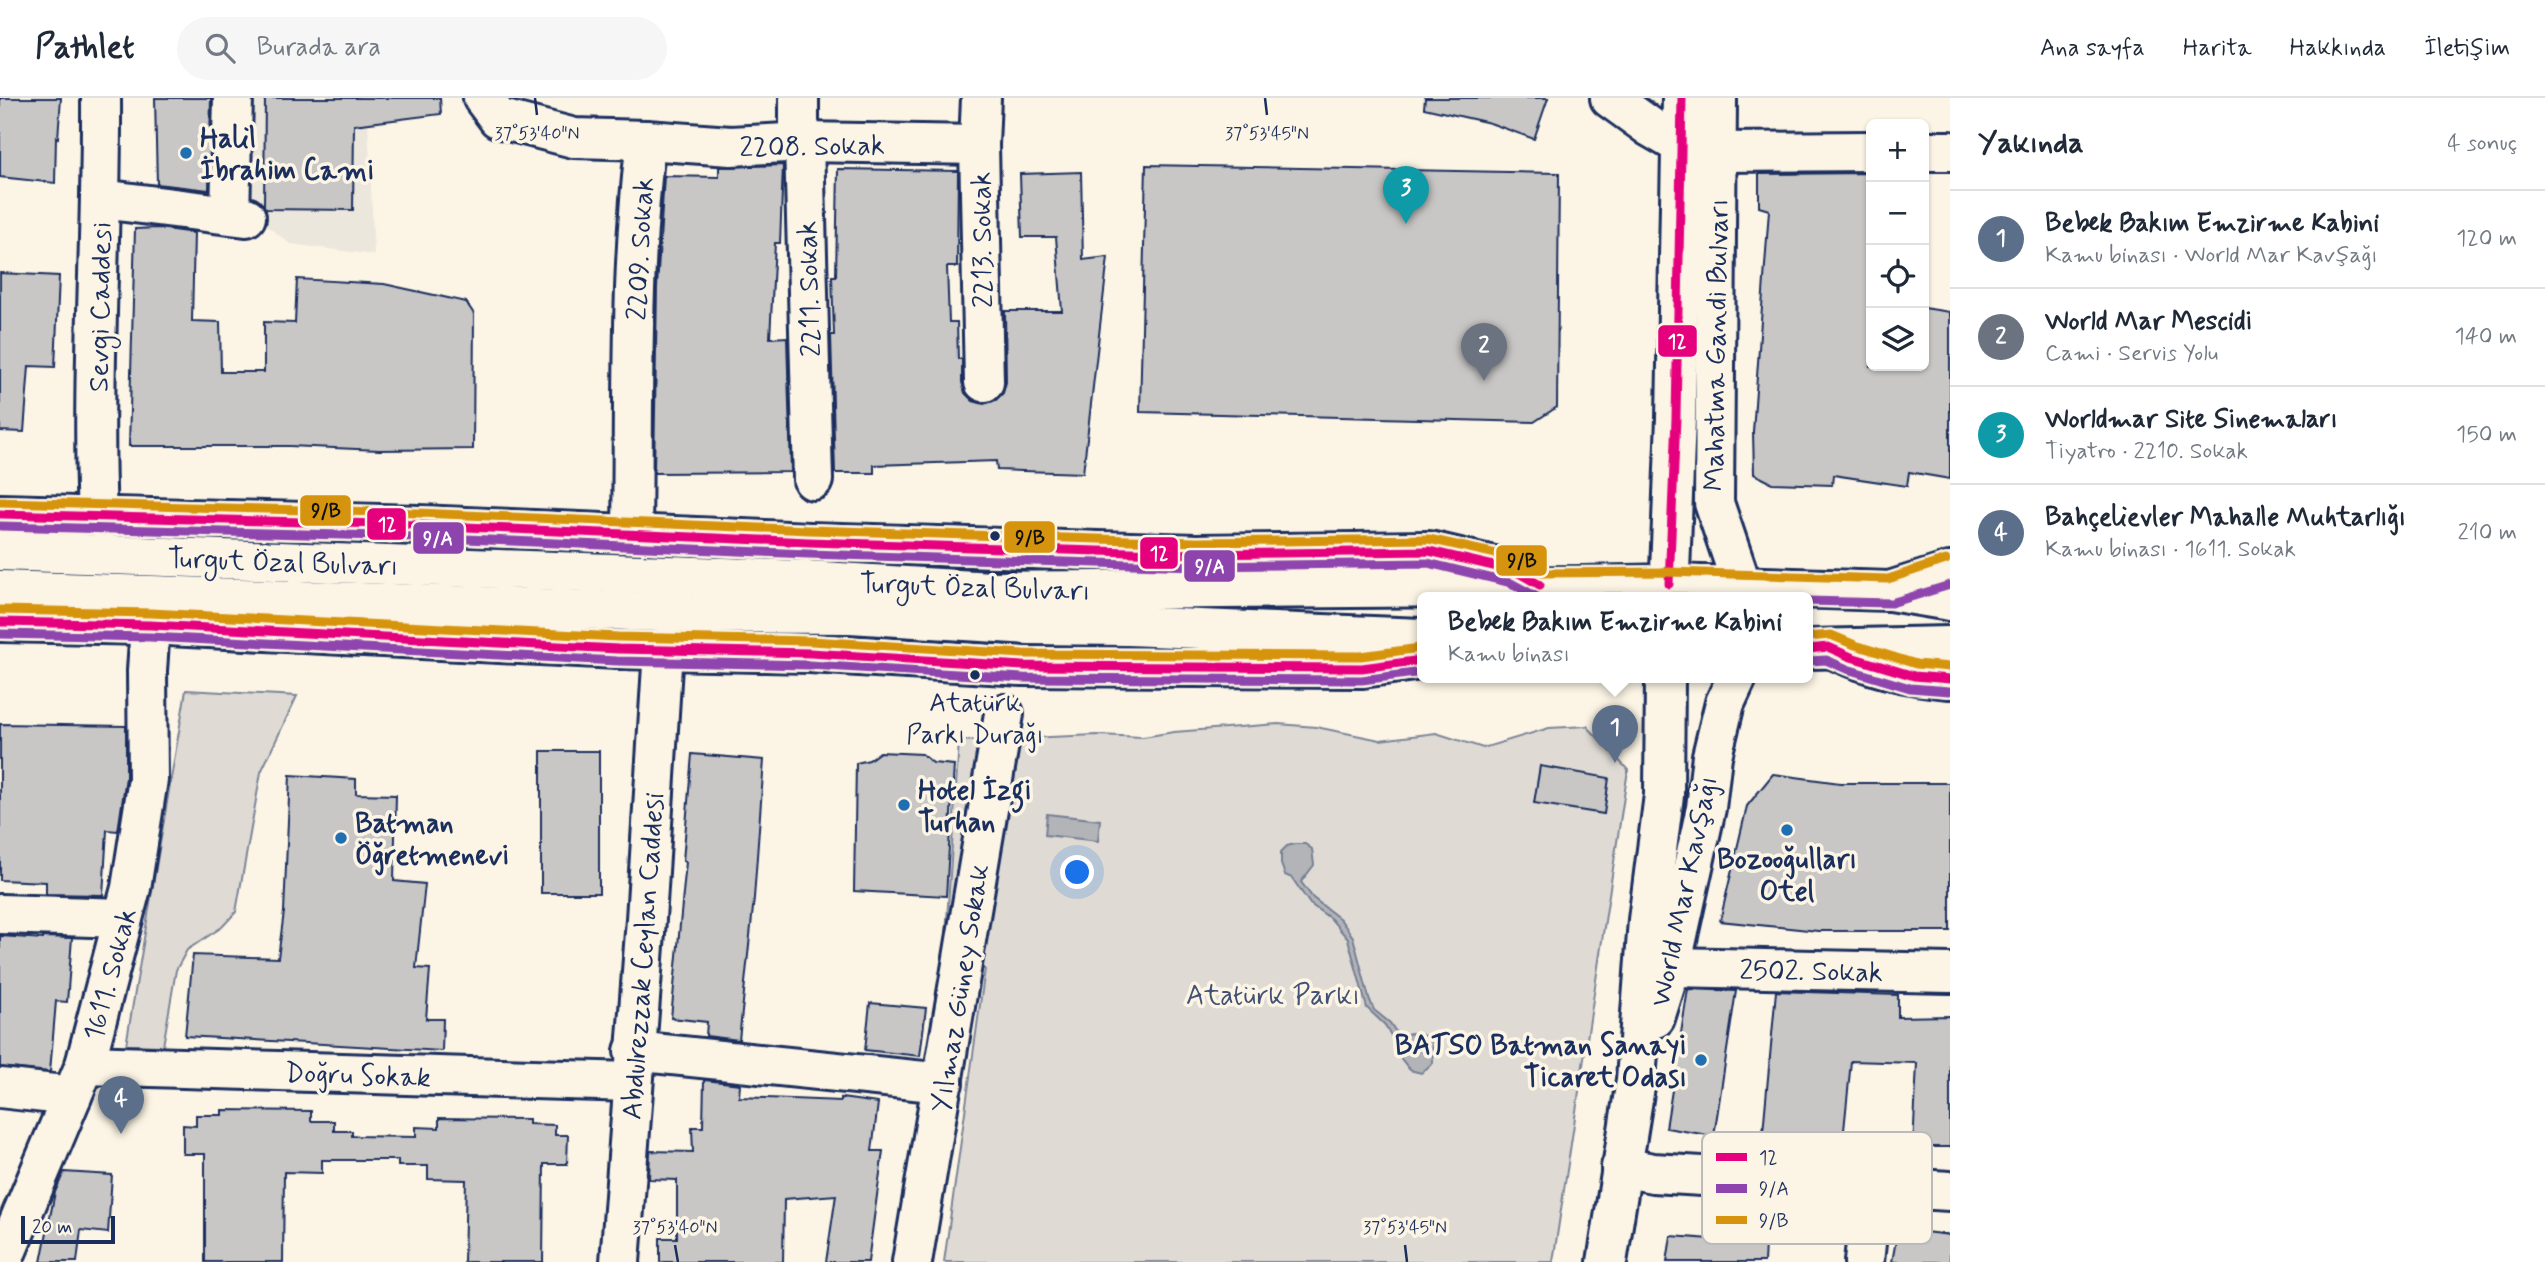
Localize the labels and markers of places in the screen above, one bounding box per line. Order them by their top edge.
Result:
place label: Halil İbrahim Cami [200,121,375,190]
marker: Halil İbrahim Cami [178,145,194,161]
pin: 3 [1383,166,1429,224]
pin: 2 [1461,323,1507,381]
unlabelled marker [988,529,1002,543]
marker: Atatürk Parkı Durağı [968,668,982,682]
place label: Atatürk Parkı Durağı [906,687,1044,753]
pin: 1 [1592,705,1638,763]
place label: Hotel İzgi Turhan [918,773,1032,842]
marker: Hotel İzgi Turhan [896,797,912,813]
place label: Batman Öğretmenevi [355,806,510,876]
marker: Bozooğulları Otel [1779,822,1795,838]
marker: Batman Öğretmenevi [333,830,349,846]
place label: Bozooğulları Otel [1717,842,1857,911]
place label: BATSO Batman Sanayi Ticaret Odası [1395,1028,1687,1097]
marker: BATSO Batman Sanayi Ticaret Odası [1693,1052,1709,1068]
pin: 4 [98,1076,144,1134]

